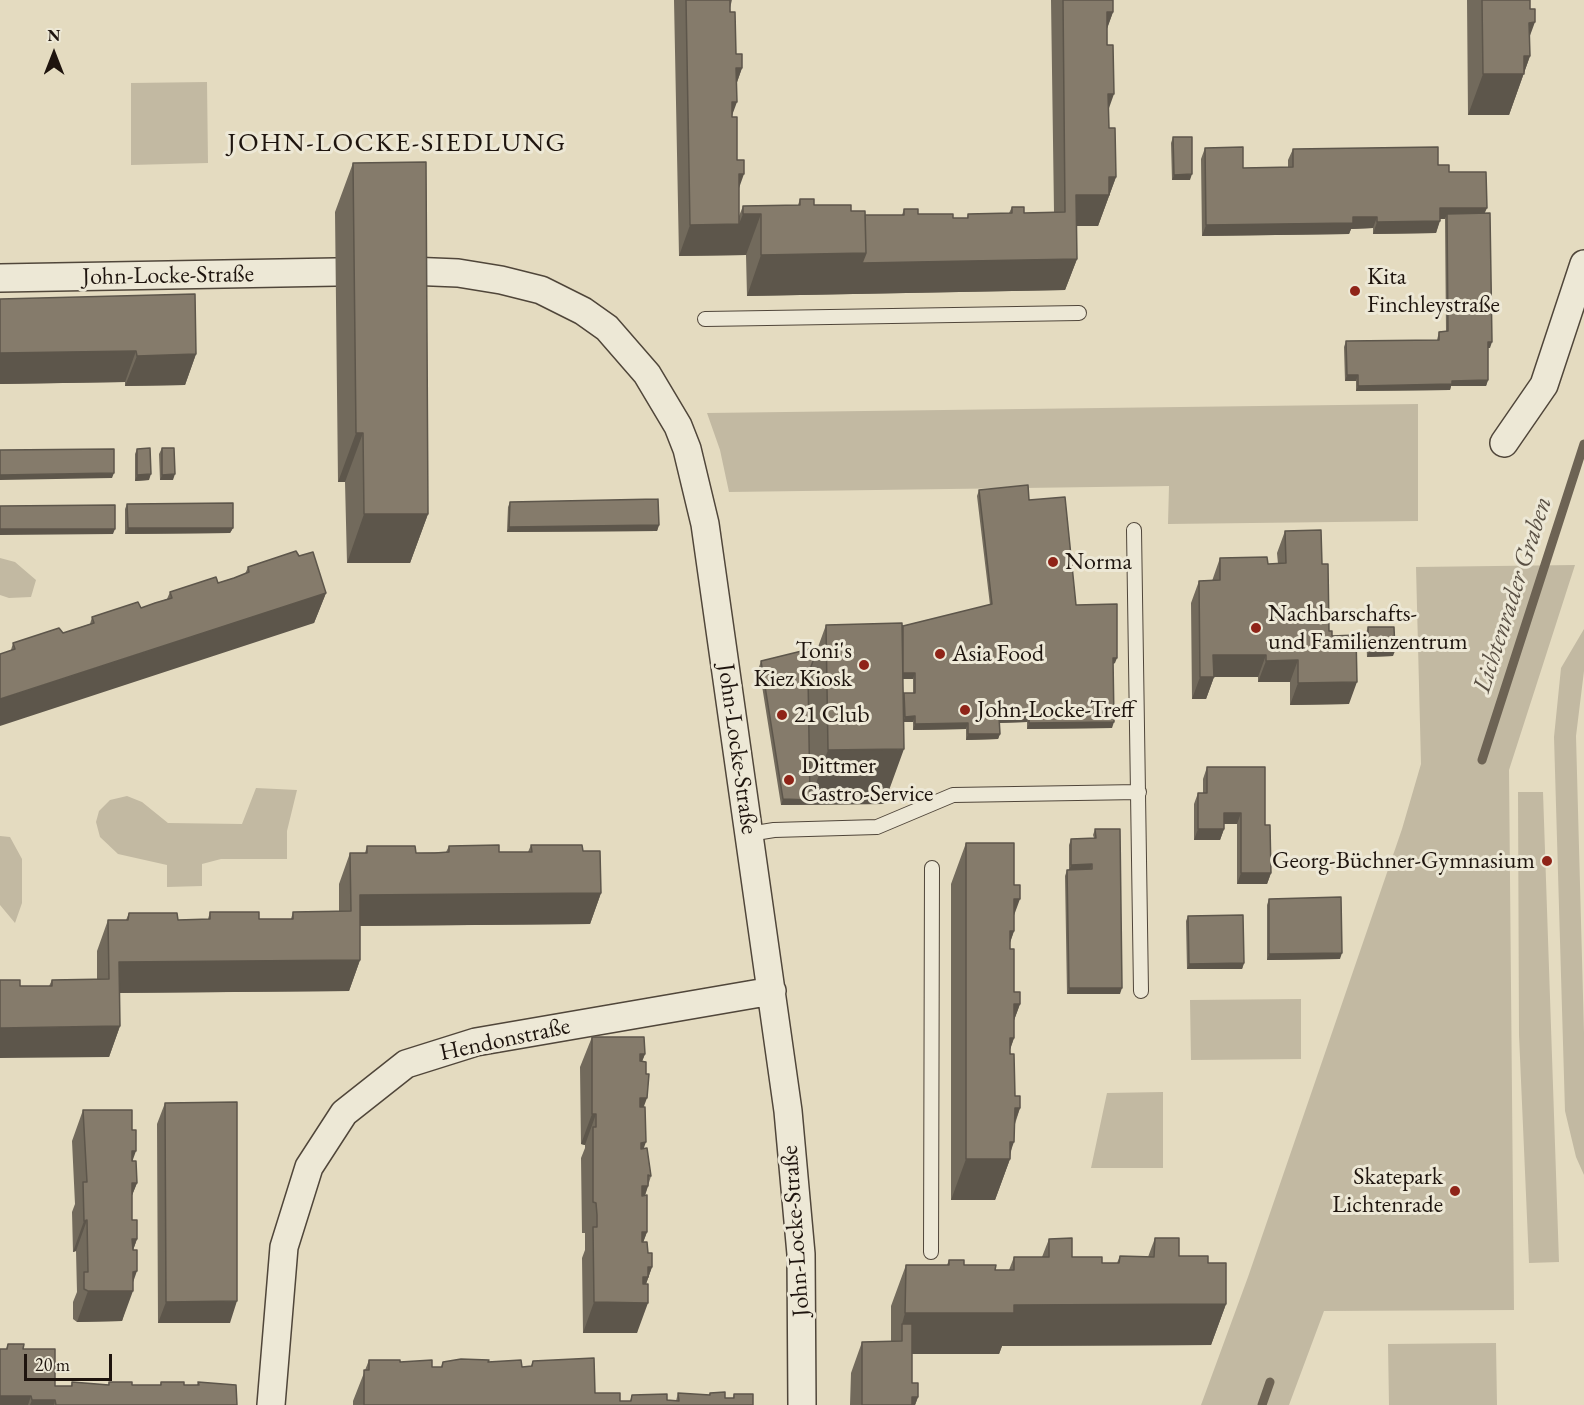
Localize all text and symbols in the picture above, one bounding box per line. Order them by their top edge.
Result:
north arrow [24,24,84,84]
text: N [48,25,60,46]
district label: JOHN-LOCKE-SIEDLUNG [227,128,567,160]
street label: John-Locke-Straße [82,260,254,292]
place label: Kita Finchleystraße [1367,263,1500,319]
marker: Kita Finchleystraße [1348,284,1362,298]
water label: Lichtenrader Graben [1467,493,1559,697]
place label: Norma [1065,548,1132,576]
marker: Norma [1046,555,1060,569]
place label: Nachbarschafts- und Familienzentrum [1268,600,1468,656]
marker: Nachbarschafts- und Familienzentrum [1249,621,1263,635]
place label: Toni's Kiez Kiosk [753,637,852,693]
place label: Asia Food [952,640,1044,668]
marker: Asia Food [933,647,947,661]
marker: Toni's Kiez Kiosk [857,658,871,672]
street label: John-Locke-Straße [711,662,763,836]
place label: John-Locke-Treff [977,696,1135,724]
place label: 21 Club [794,701,870,729]
marker: John-Locke-Treff [958,703,972,717]
marker: 21 Club [775,708,789,722]
place label: Dittmer Gastro-Service [801,752,933,808]
marker: Dittmer Gastro-Service [782,773,796,787]
place label: Georg-Büchner-Gymnasium [1272,847,1535,875]
marker: Georg-Büchner-Gymnasium [1540,854,1554,868]
street label: Hendonstraße [437,1012,573,1068]
street label: John-Locke-Straße [776,1144,816,1318]
place label: Skatepark Lichtenrade [1332,1163,1443,1219]
marker: Skatepark Lichtenrade [1448,1184,1462,1198]
scale bar [27,1342,116,1380]
text: 20 m [35,1353,70,1376]

